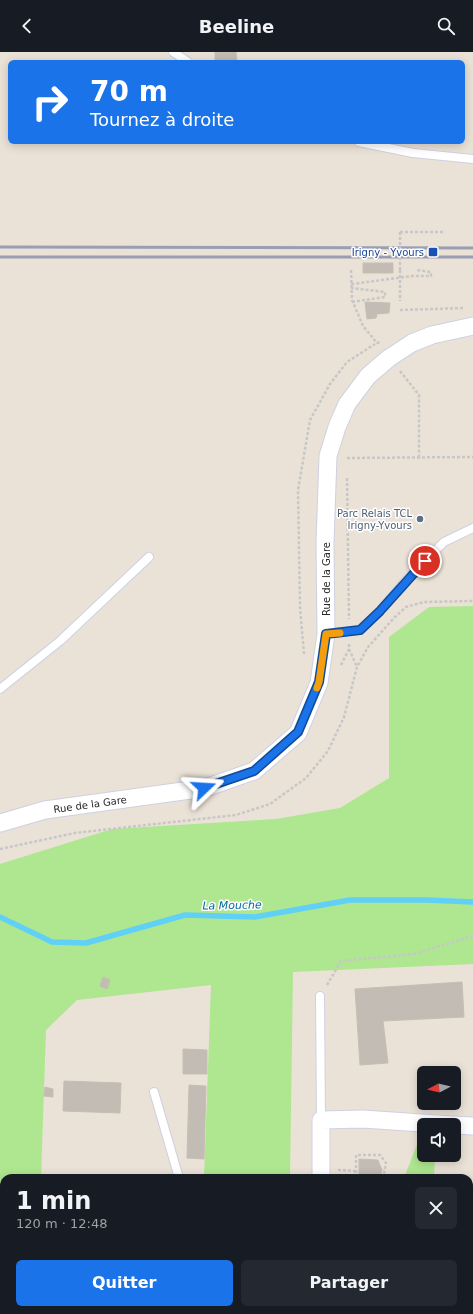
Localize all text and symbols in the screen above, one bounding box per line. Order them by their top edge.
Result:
icon: back [16,15,38,37]
icon: search [435,15,457,37]
text: Beeline [199,16,274,37]
text: 70 m [90,75,168,108]
icon: right [24,76,76,128]
text: Tournez à droite [90,109,234,130]
marker: Irigny - Yvours [427,246,439,258]
place label: Irigny - Yvours [352,247,424,258]
place label: Parc Relais TCL Irigny-Yvours [337,508,412,531]
marker: Parc Relais TCL Irigny-Yvours [415,514,425,524]
street label: Rue de la Gare [321,542,332,616]
pin [408,544,442,578]
icon: arrive [414,550,436,572]
position arrow [183,767,225,809]
street label: Rue de la Gare [53,794,127,815]
water label: La Mouche [202,898,262,913]
north arrow [417,1066,461,1110]
map controls [417,1066,461,1162]
button: sound [417,1118,461,1162]
text: 1 min [16,1187,91,1215]
button: close [415,1187,457,1229]
text: 120 m · 12:48 [16,1216,107,1231]
button: Quitter [16,1260,233,1306]
button: Partager [241,1260,457,1306]

